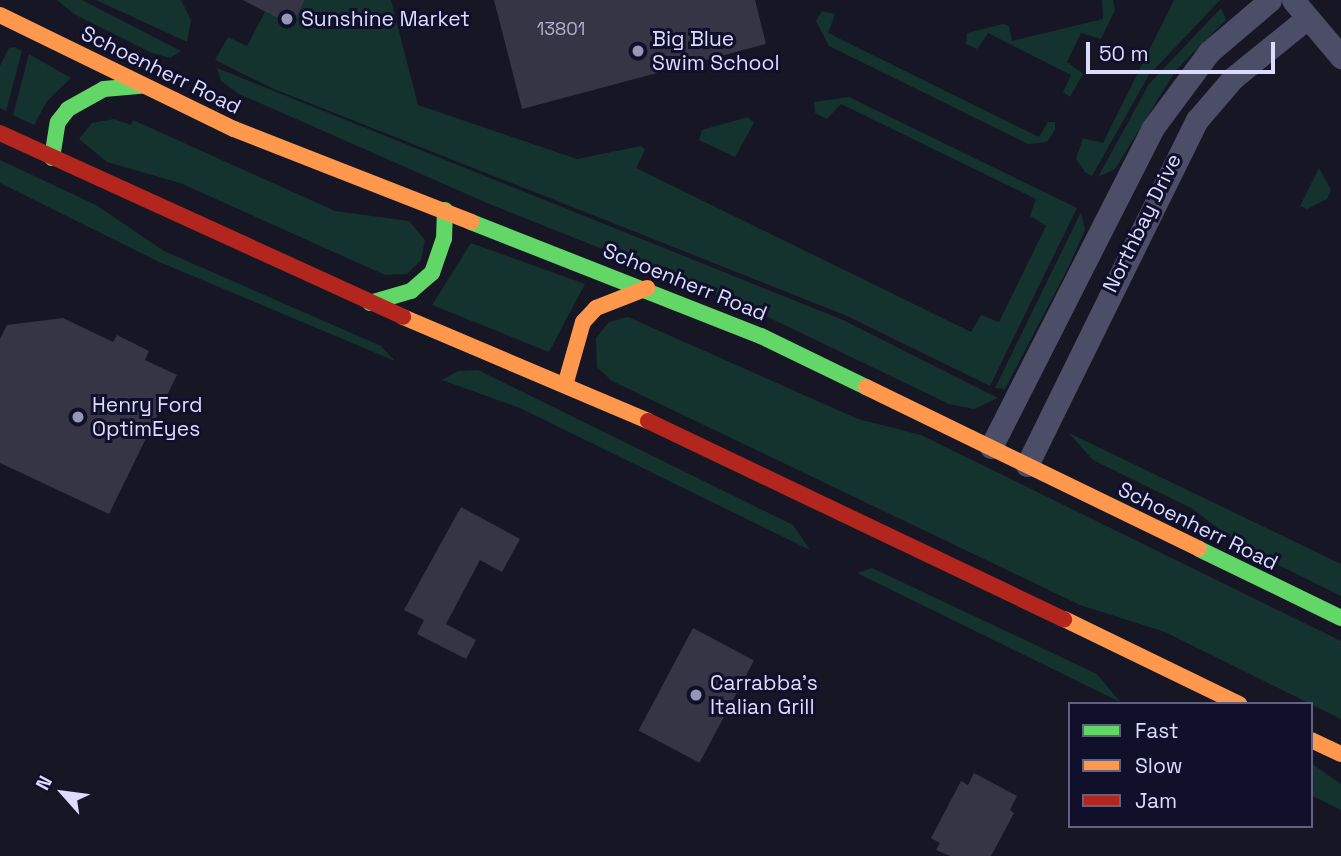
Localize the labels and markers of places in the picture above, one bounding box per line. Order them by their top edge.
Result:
place label: Sunshine Market [301,6,470,32]
marker: Sunshine Market [279,11,295,27]
place label: Big Blue Swim School [652,26,780,76]
marker: Big Blue Swim School [630,43,646,59]
place label: Henry Ford OptimEyes [92,392,202,442]
marker: Henry Ford OptimEyes [70,409,86,425]
place label: Carrabba's Italian Grill [710,670,818,720]
marker: Carrabba's Italian Grill [688,687,704,703]

